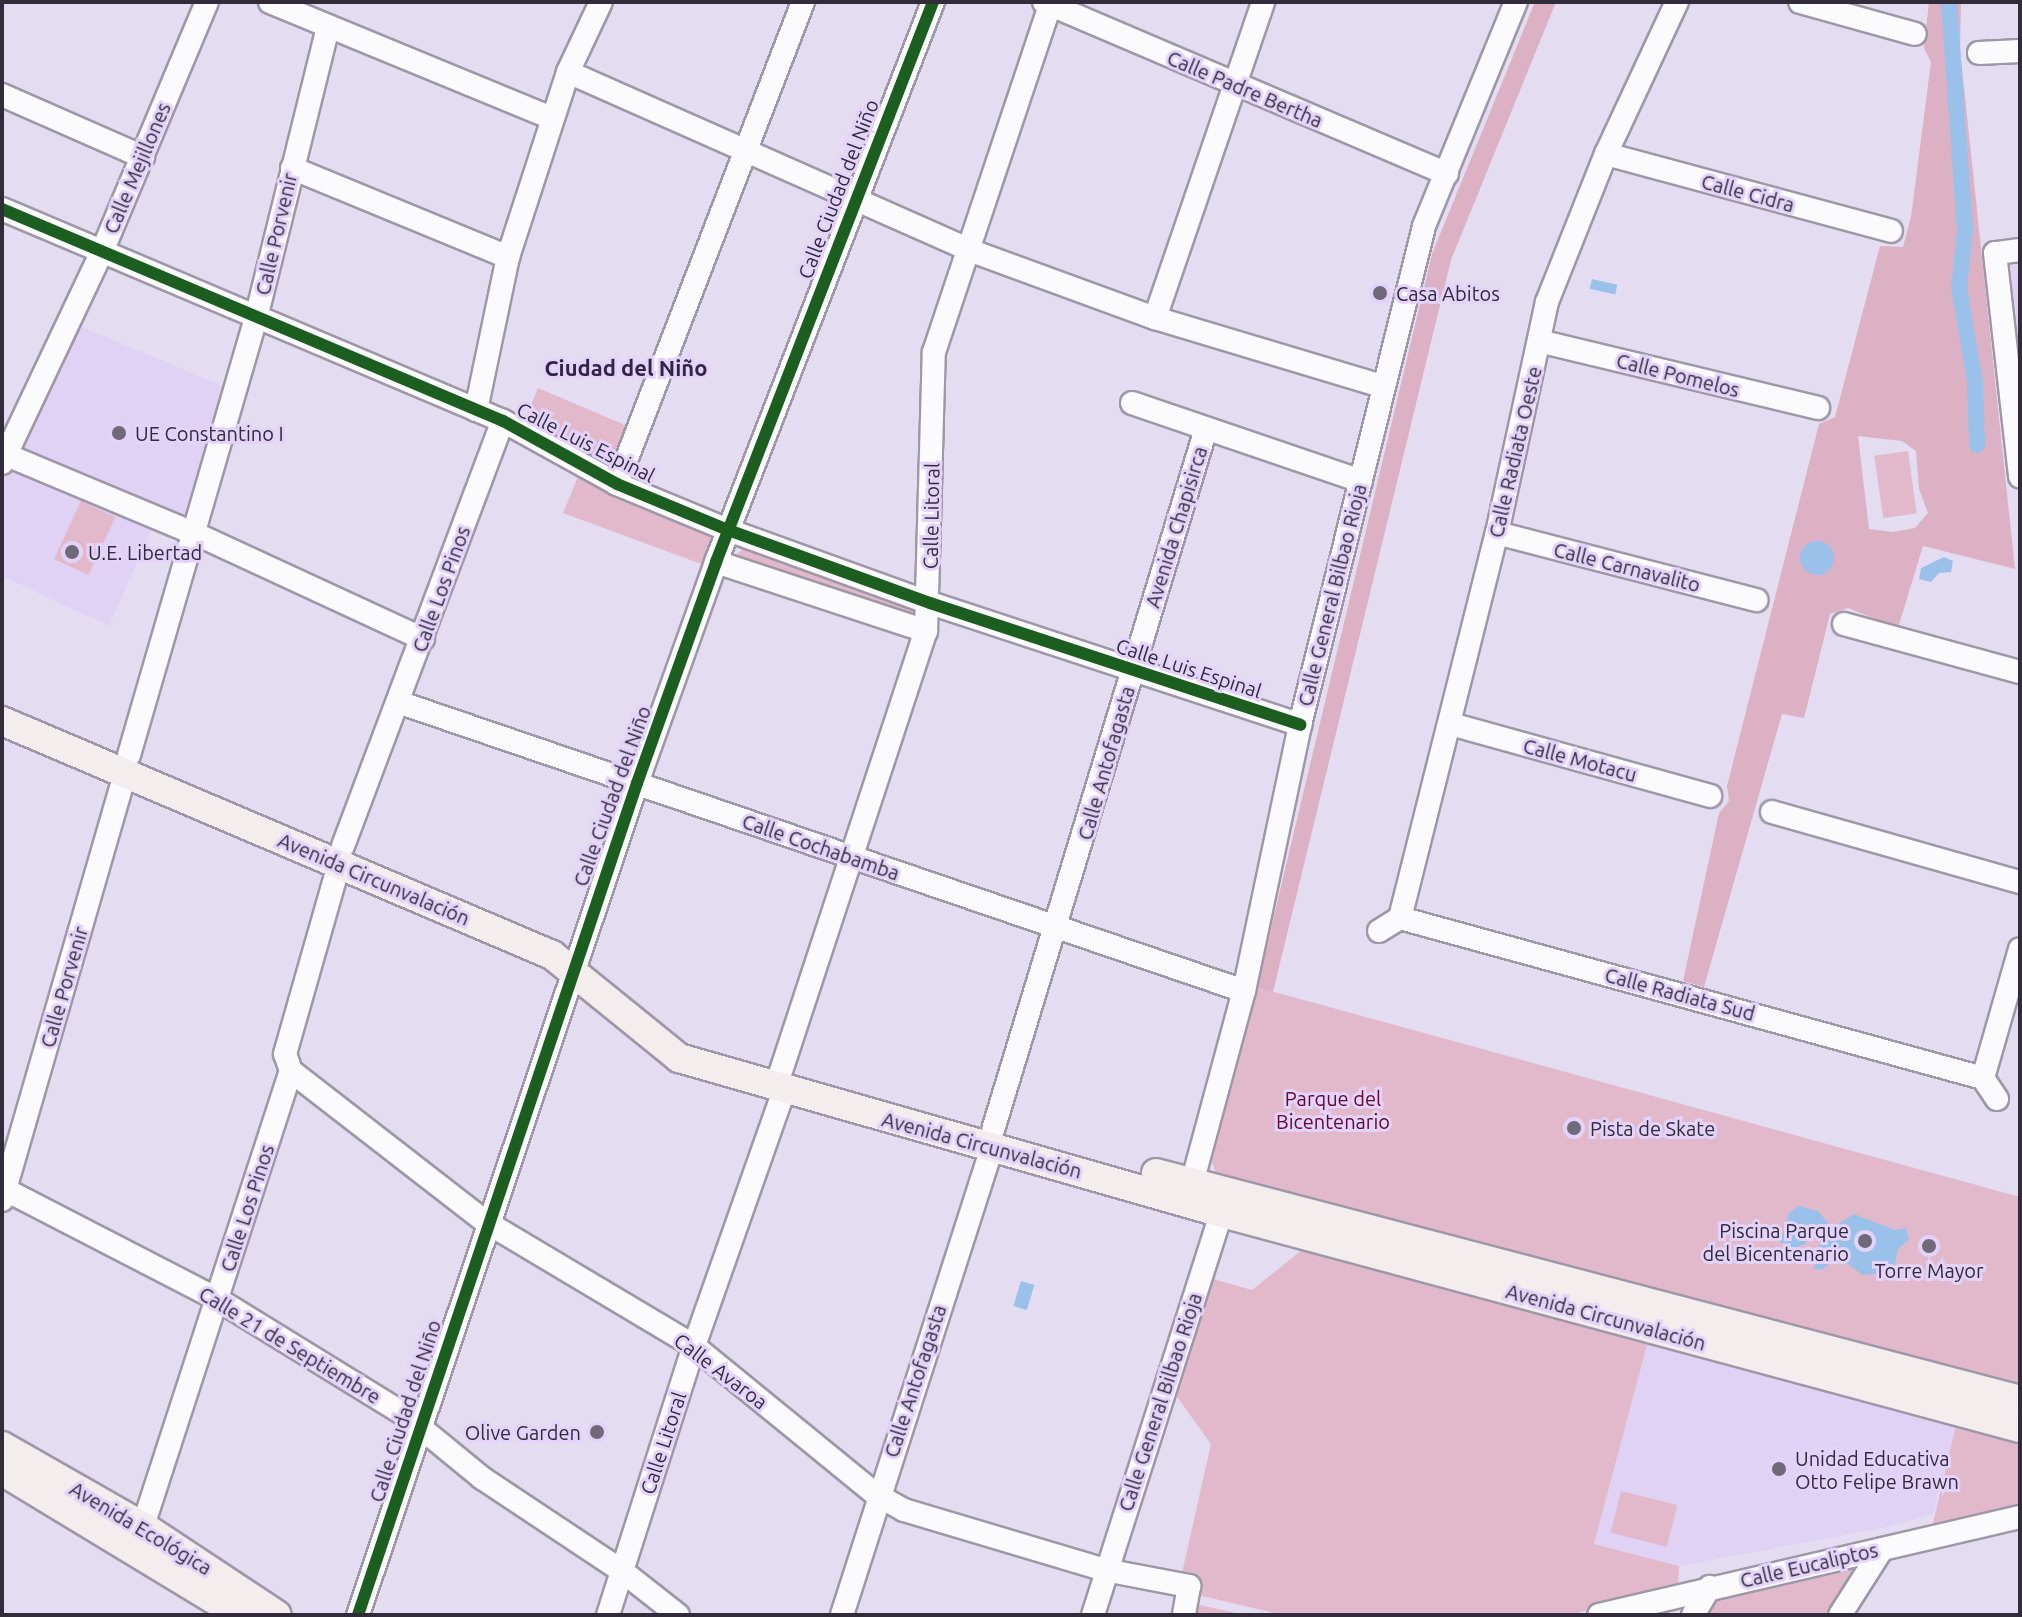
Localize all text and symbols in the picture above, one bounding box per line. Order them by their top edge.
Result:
street label: Calle Padre Bertha [1164,45,1326,133]
street label: Calle Ciudad del Niño [793,96,883,282]
street label: Calle Mejillones [99,99,175,237]
street label: Calle Cidra [1699,169,1797,217]
street label: Calle Porvenir [250,171,302,297]
place label: Casa Abitos [1396,281,1500,305]
marker: Casa Abitos [1371,284,1389,302]
street label: Calle Pomelos [1614,348,1742,402]
district label: Ciudad del Niño [545,355,707,381]
street label: Calle Radiata Oeste [1484,364,1546,540]
street label: Calle Luis Espinal [513,397,659,487]
place label: UE Constantino I [135,421,284,445]
marker: UE Constantino I [110,424,128,442]
street label: Avenida Chapisirca [1140,443,1212,611]
street label: Calle Litoral [918,463,944,569]
street label: Calle General Bilbao Rioja [1293,481,1371,709]
street label: Calle Los Pinos [407,523,475,655]
street label: Calle Carnavalito [1551,537,1703,597]
place label: U.E. Libertad [88,540,202,564]
marker: U.E. Libertad [63,543,81,561]
street label: Calle Luis Espinal [1113,633,1265,703]
street label: Calle Antofagasta [1073,683,1139,843]
street label: Calle Ciudad del Niño [568,702,656,890]
street label: Calle Motacu [1521,733,1639,787]
street label: Calle Cochabamba [739,809,903,885]
street label: Avenida Circunvalación [275,828,473,930]
street label: Calle Porvenir [35,924,93,1050]
street label: Calle Radiata Sud [1602,962,1758,1026]
park label: Parque del Bicentenario [1276,1086,1390,1133]
street label: Avenida Circunvalación [879,1107,1085,1183]
place label: Pista de Skate [1590,1116,1715,1140]
marker: Pista de Skate [1565,1119,1583,1137]
street label: Calle Los Pinos [215,1141,279,1275]
place label: Piscina Parque del Bicentenario [1702,1218,1849,1265]
marker: Piscina Parque del Bicentenario [1856,1232,1874,1250]
marker: Torre Mayor [1920,1237,1938,1255]
place label: Torre Mayor [1874,1258,1984,1282]
street label: Avenida Circunvalación [1503,1279,1709,1355]
street label: Calle 21 de Septiembre [195,1281,385,1409]
street label: Calle General Bilbao Rioja [1113,1290,1207,1514]
street label: Calle Antofagasta [879,1302,951,1460]
street label: Calle Ciudad del Niño [364,1317,446,1505]
street label: Calle Avaroa [669,1328,773,1414]
street label: Calle Litoral [635,1389,691,1497]
place label: Olive Garden [465,1420,581,1444]
marker: Olive Garden [588,1423,606,1441]
place label: Unidad Educativa Otto Felipe Brawn [1795,1446,1959,1493]
marker: Unidad Educativa Otto Felipe Brawn [1770,1460,1788,1478]
street label: Avenida Ecológica [66,1476,216,1580]
street label: Calle Eucaliptos [1738,1537,1880,1593]

